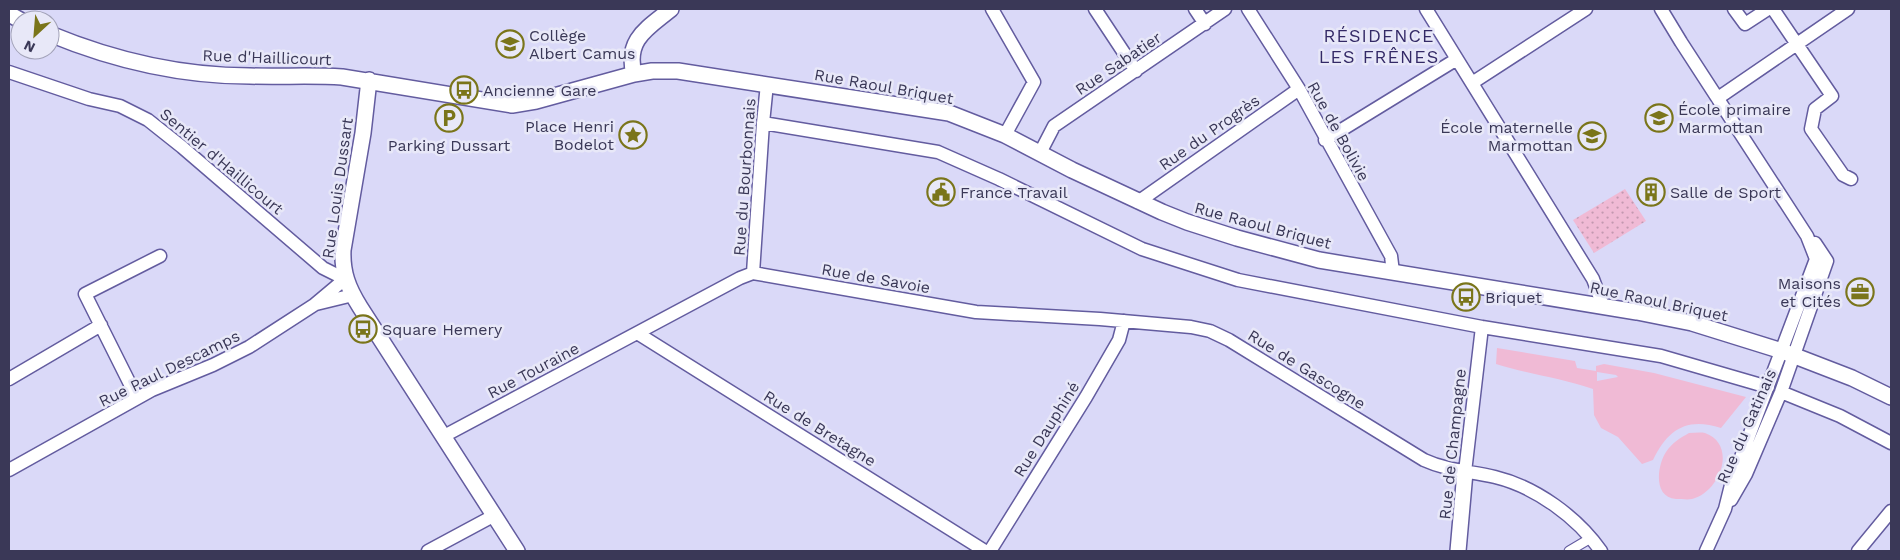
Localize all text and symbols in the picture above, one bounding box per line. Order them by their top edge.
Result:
north arrow [10,10,60,60]
district label: RÉSIDENCE LES FRÊNES [1319,25,1439,67]
place label: Collège Albert Camus [529,26,636,63]
street label: Rue Sabatier [1072,27,1165,99]
school or university icon: Collège Albert Camus [495,29,525,59]
text: N [21,37,37,56]
street label: Rue d'Haillicourt [202,46,332,69]
street label: Rue Raoul Briquet [813,65,955,108]
bus stop icon: Ancienne Gare [449,75,479,105]
street label: Rue de Bolivie [1303,78,1374,184]
place label: Ancienne Gare [483,81,597,100]
street label: Rue du Progrès [1155,91,1263,174]
street label: Rue du Bourbonnais [730,98,759,257]
place label: École primaire Marmottan [1678,100,1791,137]
parking icon: Parking Dussart [434,103,464,133]
school or university icon: École primaire Marmottan [1644,103,1674,133]
street label: Sentier d'Haillicourt [156,104,287,219]
street label: Rue Louis Dussart [318,116,357,260]
place label: Place Henri Bodelot [525,117,614,154]
place label: École maternelle Marmottan [1440,118,1573,155]
place icon: Place Henri Bodelot [618,120,648,150]
school or university icon: École maternelle Marmottan [1577,121,1607,151]
place label: Parking Dussart [388,136,511,155]
public building icon: France Travail [926,177,956,207]
building icon: Salle de Sport [1636,177,1666,207]
place label: France Travail [960,183,1068,202]
place label: Salle de Sport [1670,183,1781,202]
street label: Rue Raoul Briquet [1192,198,1334,253]
street label: Rue de Savoie [820,260,932,297]
place label: Maisons et Cités [1778,274,1841,311]
office icon: Maisons et Cités [1845,277,1875,307]
street label: Rue Raoul Briquet [1588,278,1730,325]
bus stop icon: Briquet [1451,282,1481,312]
place label: Briquet [1485,288,1542,307]
bus stop icon: Square Hemery [348,314,378,344]
place label: Square Hemery [382,320,503,339]
street label: Rue Paul Descamps [96,326,243,411]
street label: Rue de Gascogne [1244,326,1369,413]
street label: Rue Touraine [484,338,582,402]
street label: Rue du Gatinais [1713,366,1780,486]
street label: Rue de Champagne [1435,368,1470,520]
street label: Rue Dauphiné [1010,378,1083,480]
street label: Rue de Bretagne [760,386,879,471]

